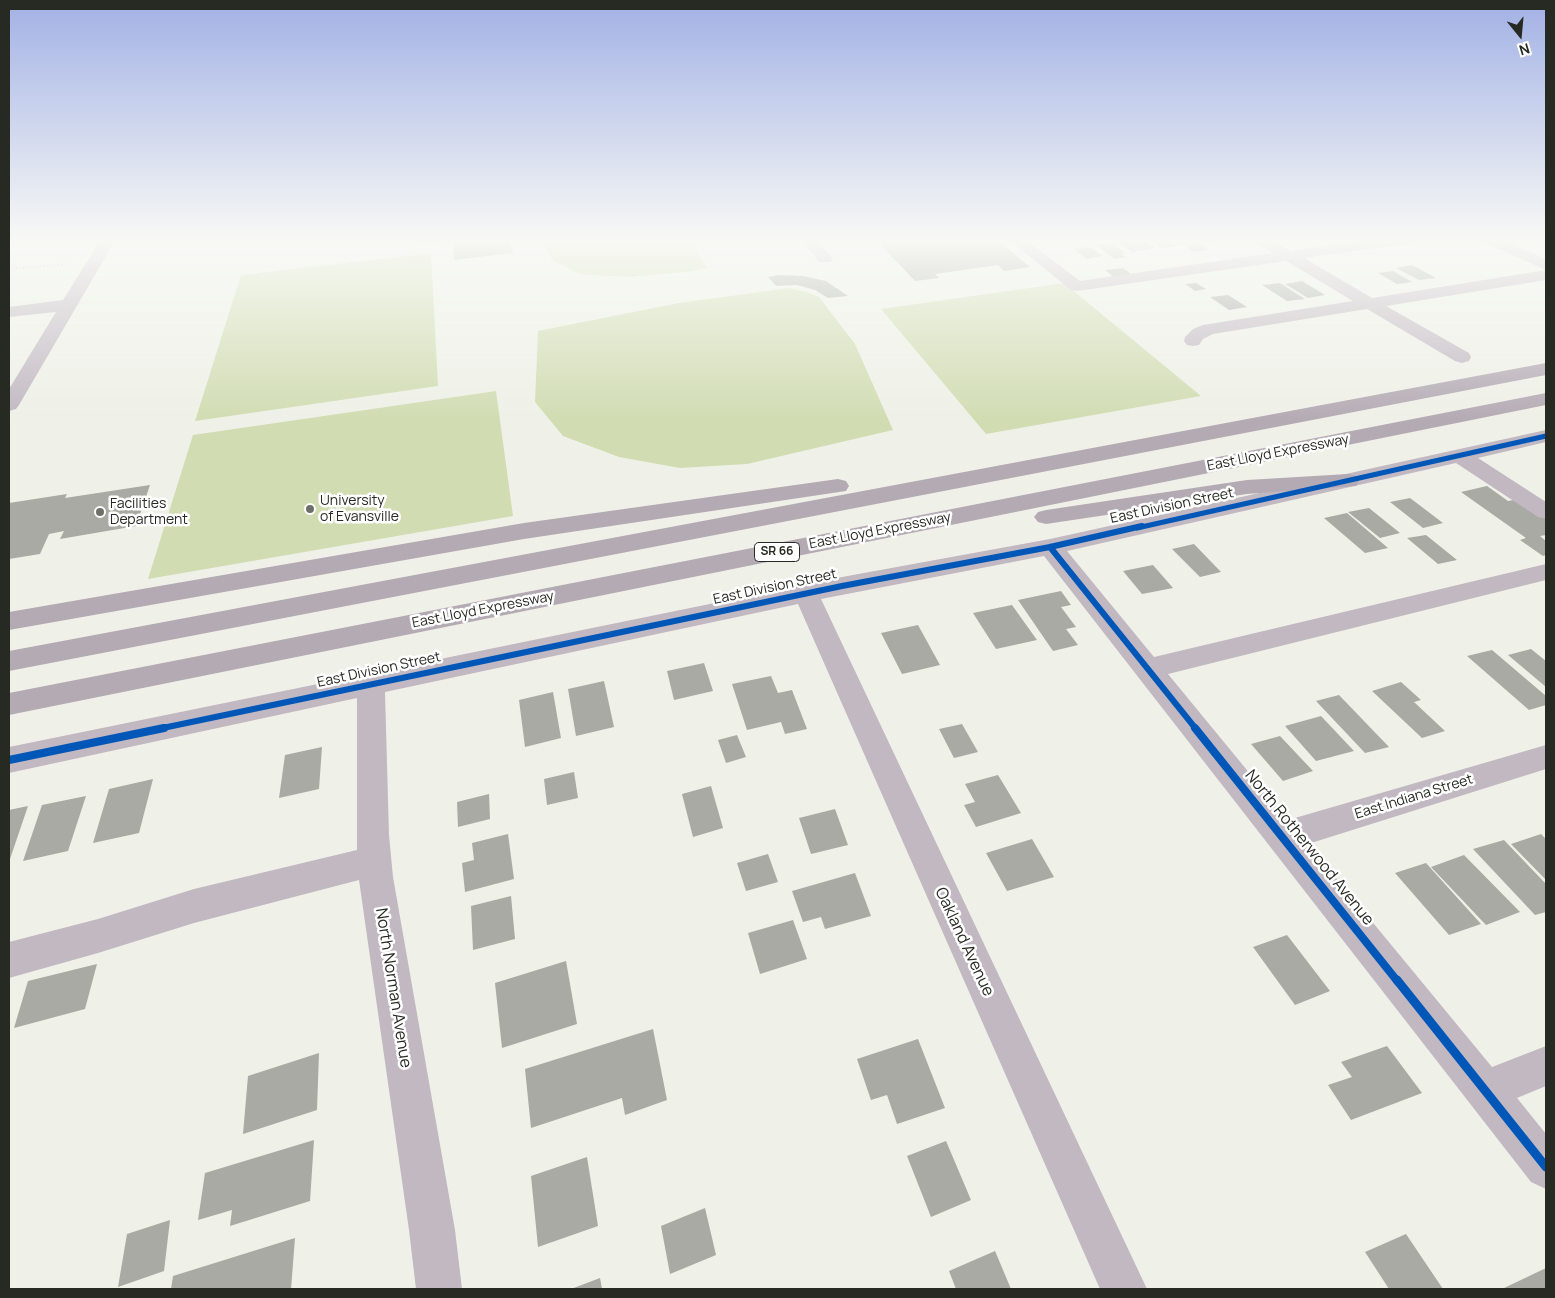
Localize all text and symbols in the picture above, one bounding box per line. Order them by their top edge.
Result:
north arrow [1495,10,1545,60]
text: N [1517,39,1532,60]
street label: East Lloyd Expressway [1206,431,1350,475]
street label: East Division Street [1109,485,1235,527]
place label: University of Evansville [320,493,399,526]
place label: Facilities Department [110,496,188,528]
marker: University of Evansville [304,503,316,515]
marker: Facilities Department [94,506,106,518]
street label: East Lloyd Expressway [808,509,952,553]
road number: SR 66 [754,542,800,562]
street label: East Division Street [712,566,838,608]
street label: East Lloyd Expressway [411,588,555,632]
street label: East Division Street [316,649,442,691]
street label: North Rotherwood Avenue [1240,766,1378,930]
street label: East Indiana Street [1353,771,1475,823]
street label: Oakland Avenue [930,885,998,999]
street label: North Norman Avenue [371,907,415,1069]

